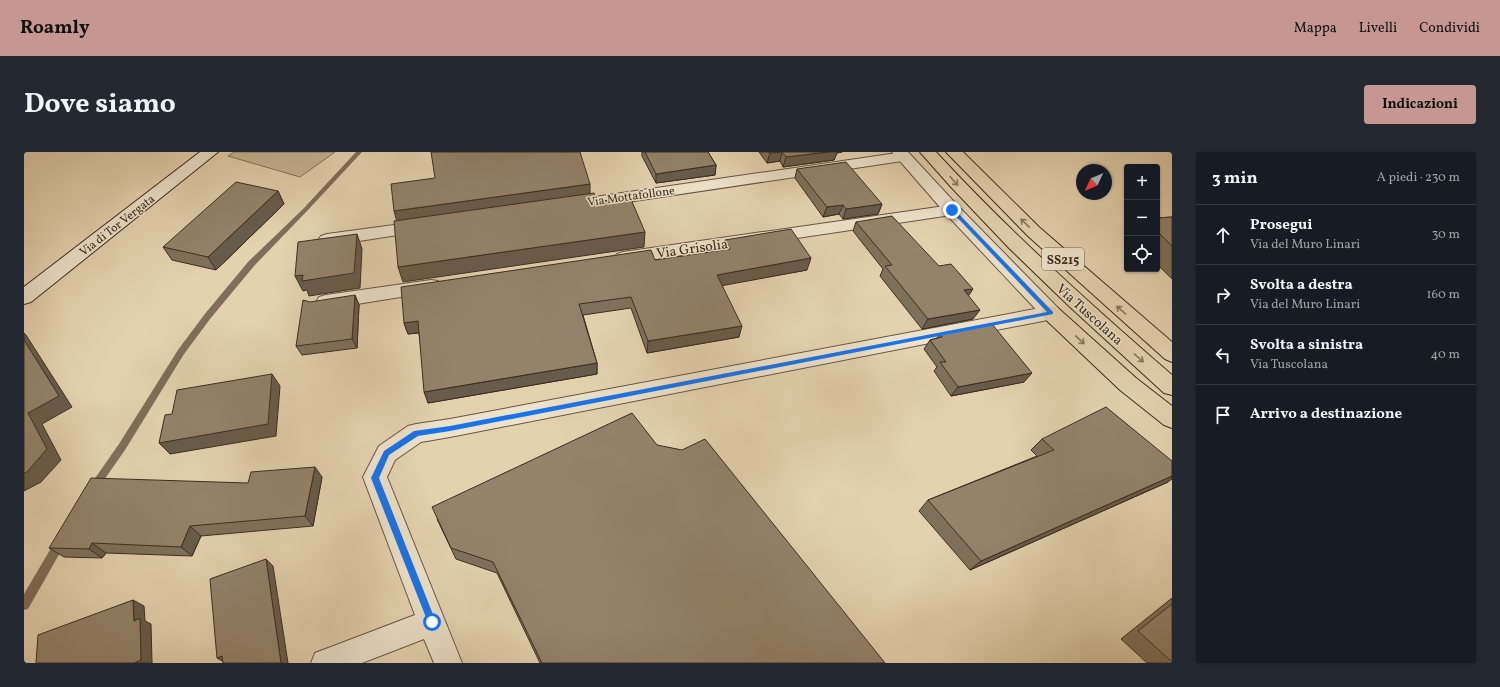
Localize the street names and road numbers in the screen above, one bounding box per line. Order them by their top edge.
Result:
street label: Via Mottafollone [586,183,676,211]
street label: Via di Tor Vergata [77,191,159,260]
street label: Via Grisolia [655,235,729,264]
road number: SS215 [1042,248,1084,270]
street label: Via Tuscolana [1051,280,1127,350]

